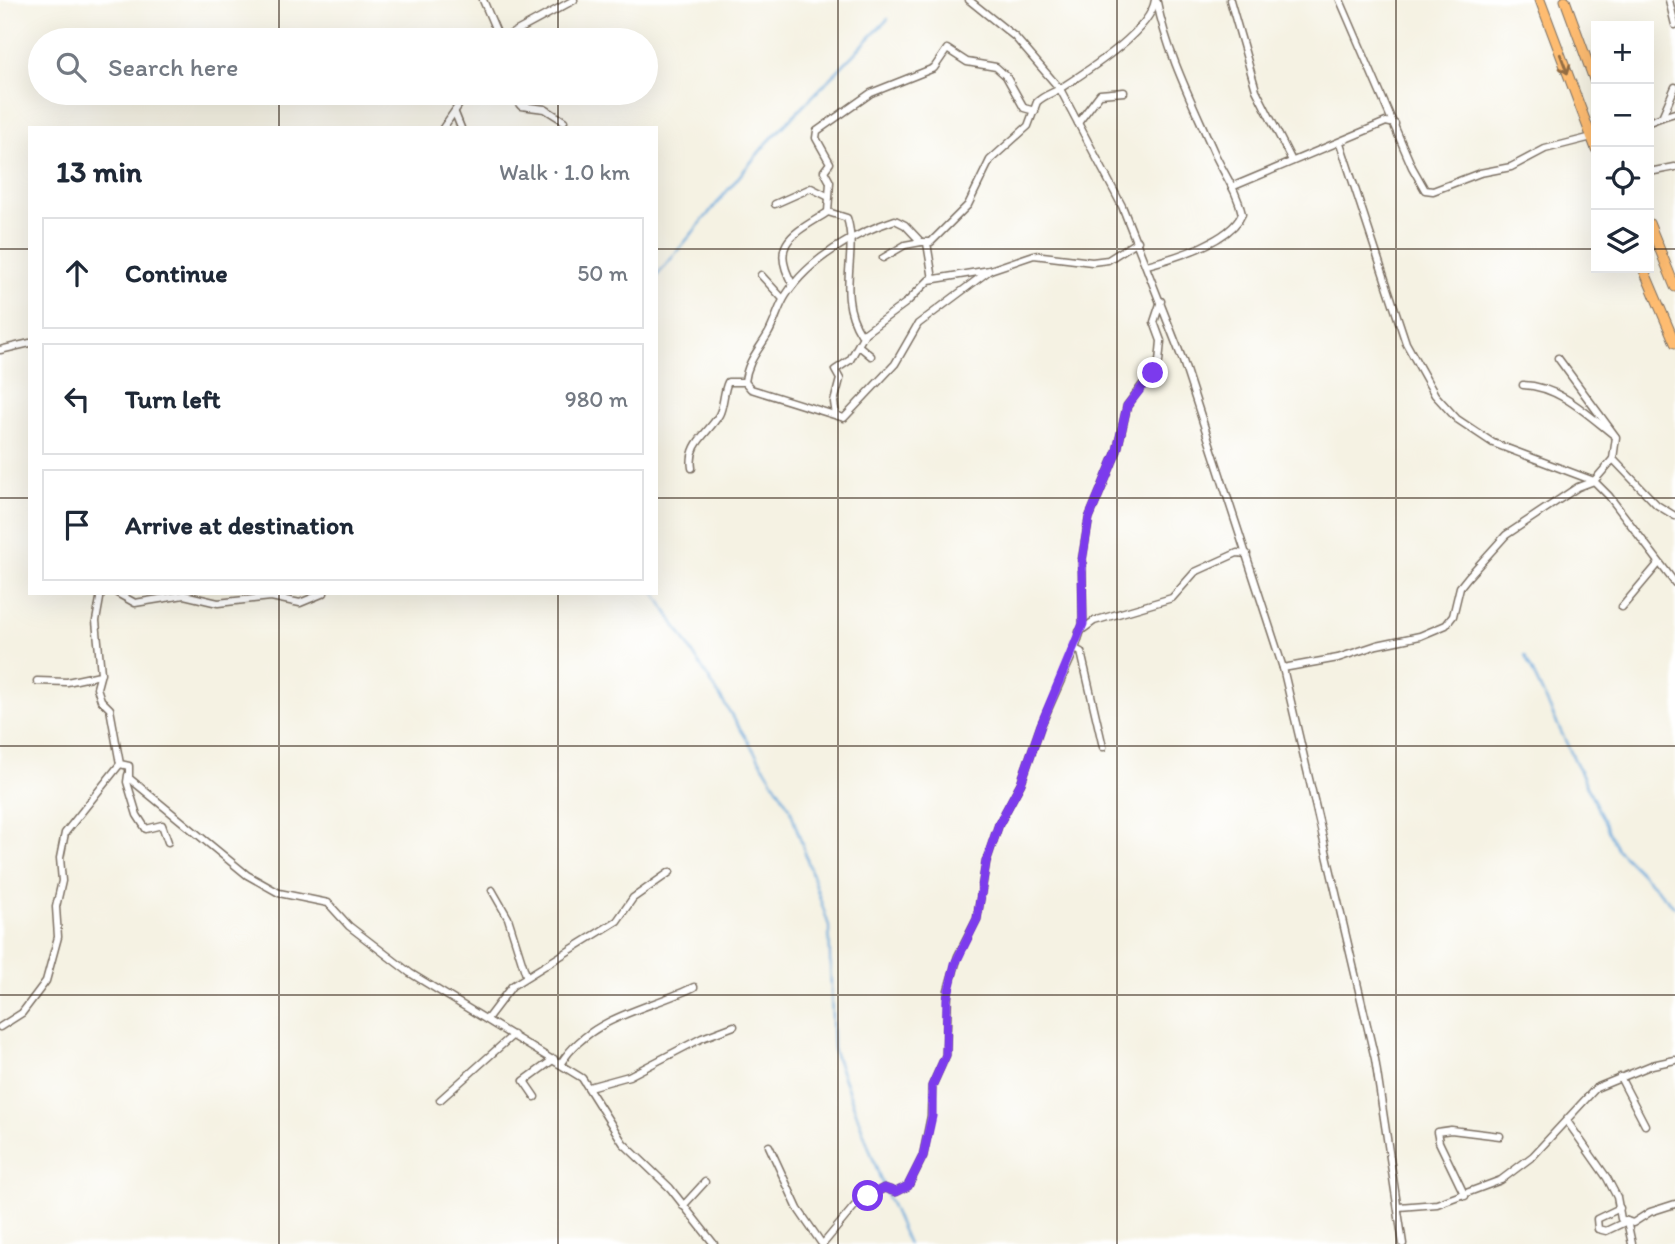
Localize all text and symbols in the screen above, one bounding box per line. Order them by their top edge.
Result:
map controls [1591,21,1654,273]
button: + [1591,21,1654,84]
search box [28,28,658,105]
icon: search [52,48,90,86]
text: Search here [108,51,238,83]
one-way arrow [1558,53,1571,75]
button: − [1591,84,1654,147]
button: locate [1591,147,1654,210]
text: 13 min [56,153,142,190]
text: Walk · 1.0 km [499,158,630,186]
button: layers [1591,210,1654,273]
icon: ahead [58,254,96,292]
text: Continue [125,257,228,289]
text: 50 m [577,259,628,287]
route end [1137,357,1168,388]
icon: left [58,380,96,418]
text: Turn left [125,383,221,415]
text: 980 m [565,385,628,413]
icon: arrive [58,506,96,544]
text: Arrive at destination [125,509,354,541]
route start [852,1180,883,1211]

